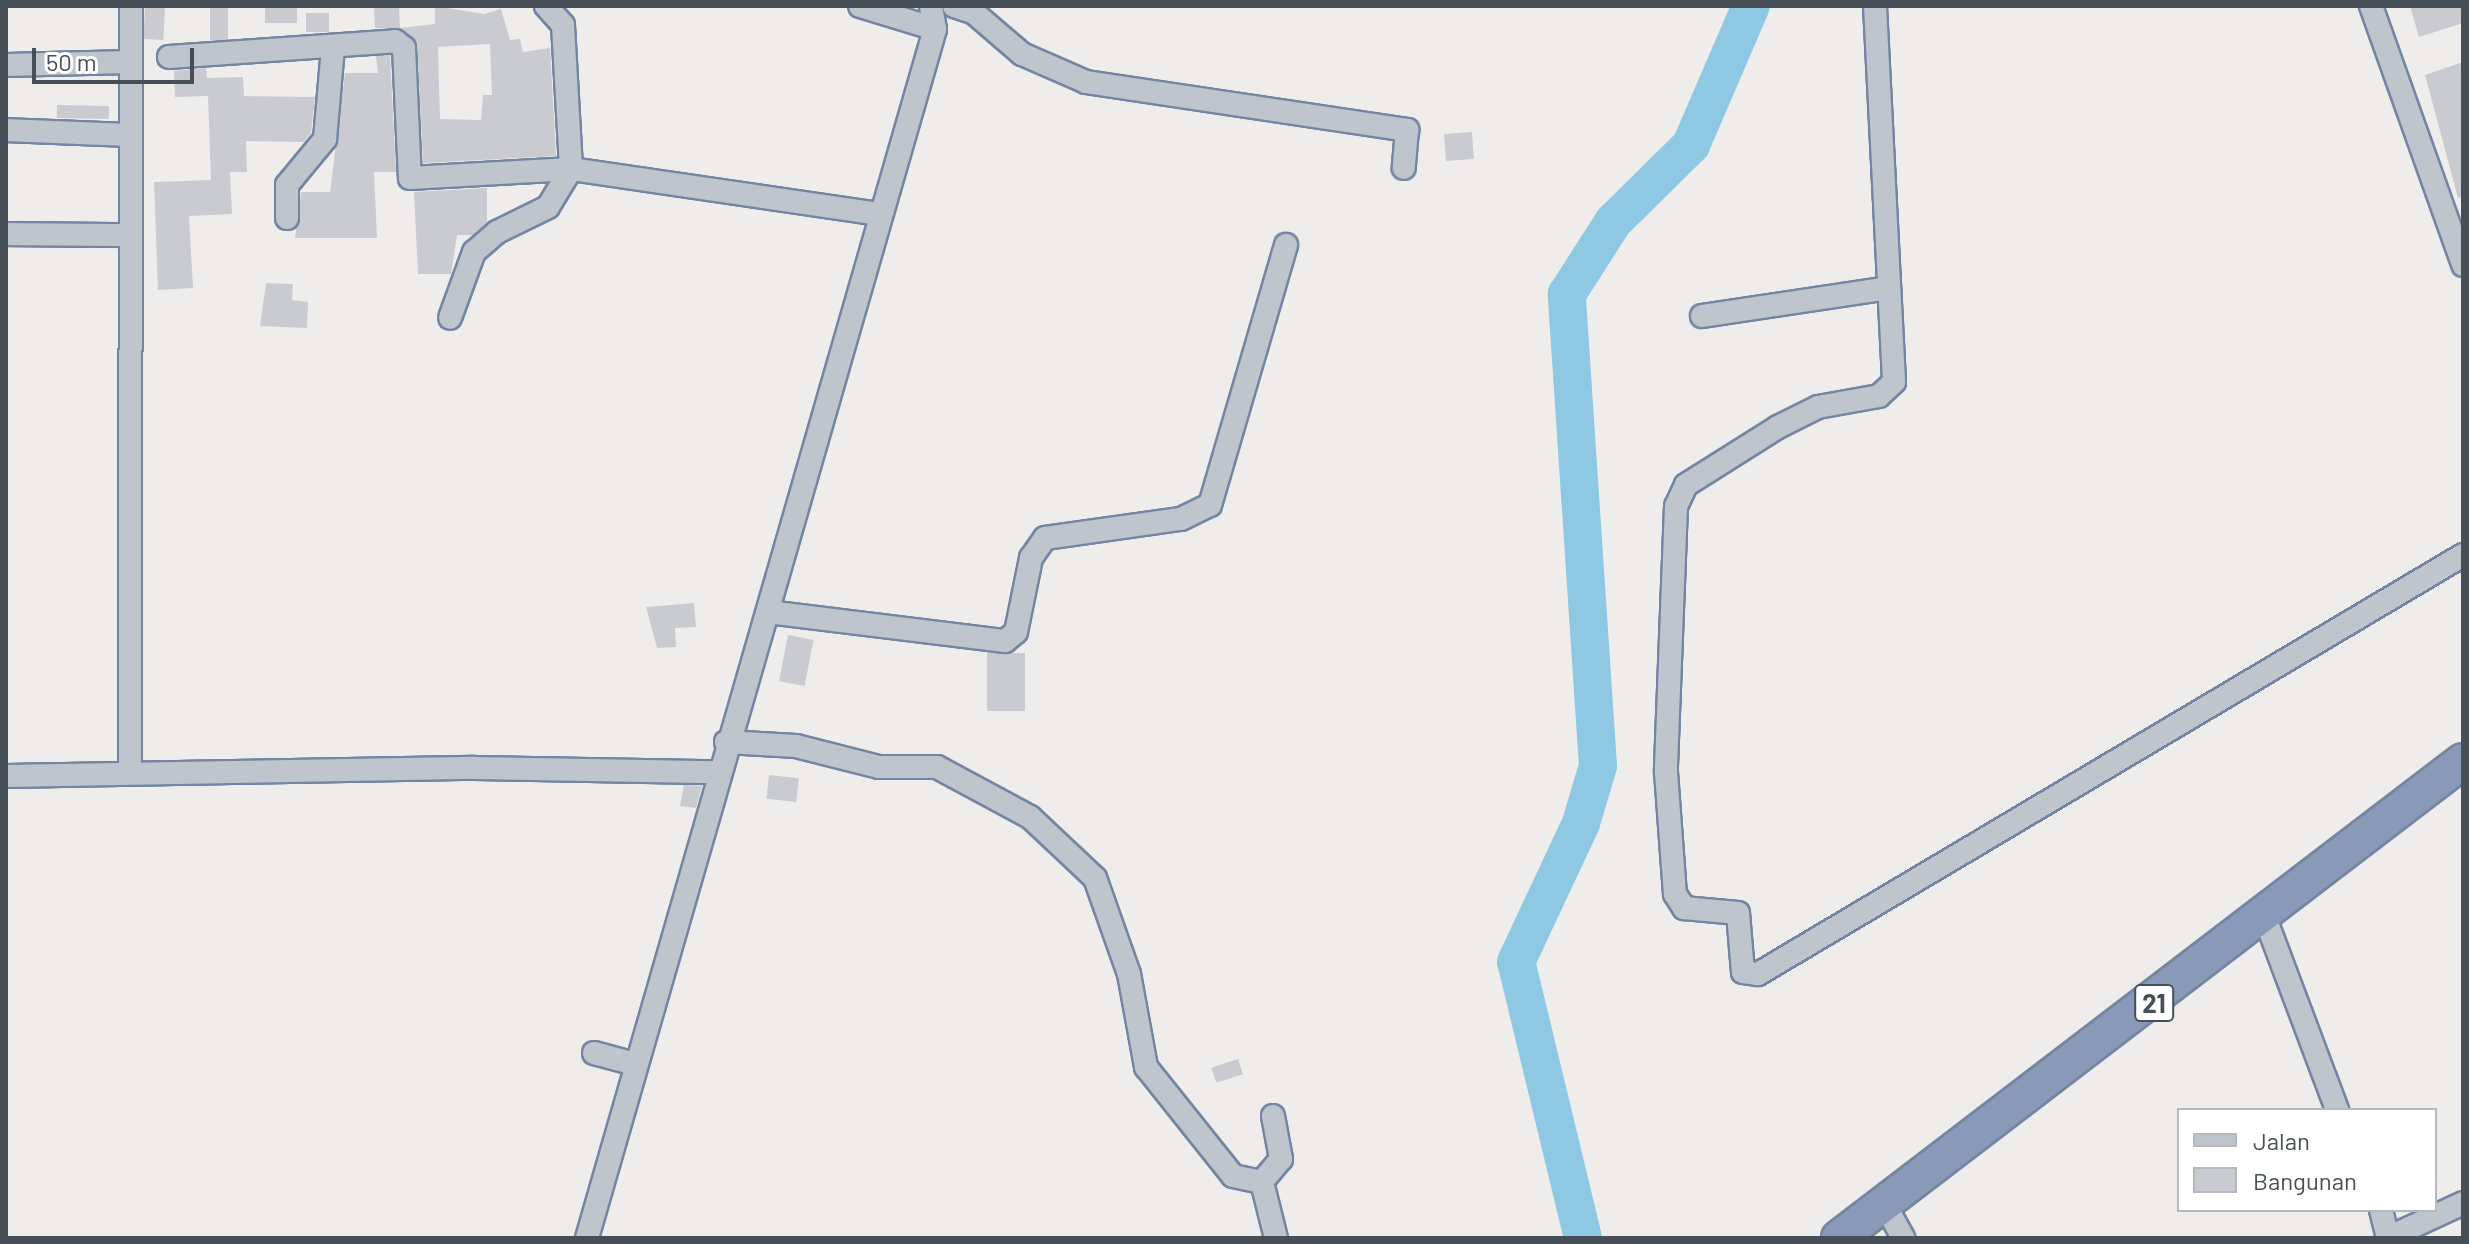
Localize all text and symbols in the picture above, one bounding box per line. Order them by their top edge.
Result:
scale bar [36,32,198,82]
text: 50 m [46,47,97,76]
road number: 21 [2134,981,2174,1025]
legend [2177,1108,2437,1212]
text: Jalan [2253,1126,2310,1155]
text: Bangunan [2253,1166,2357,1195]

